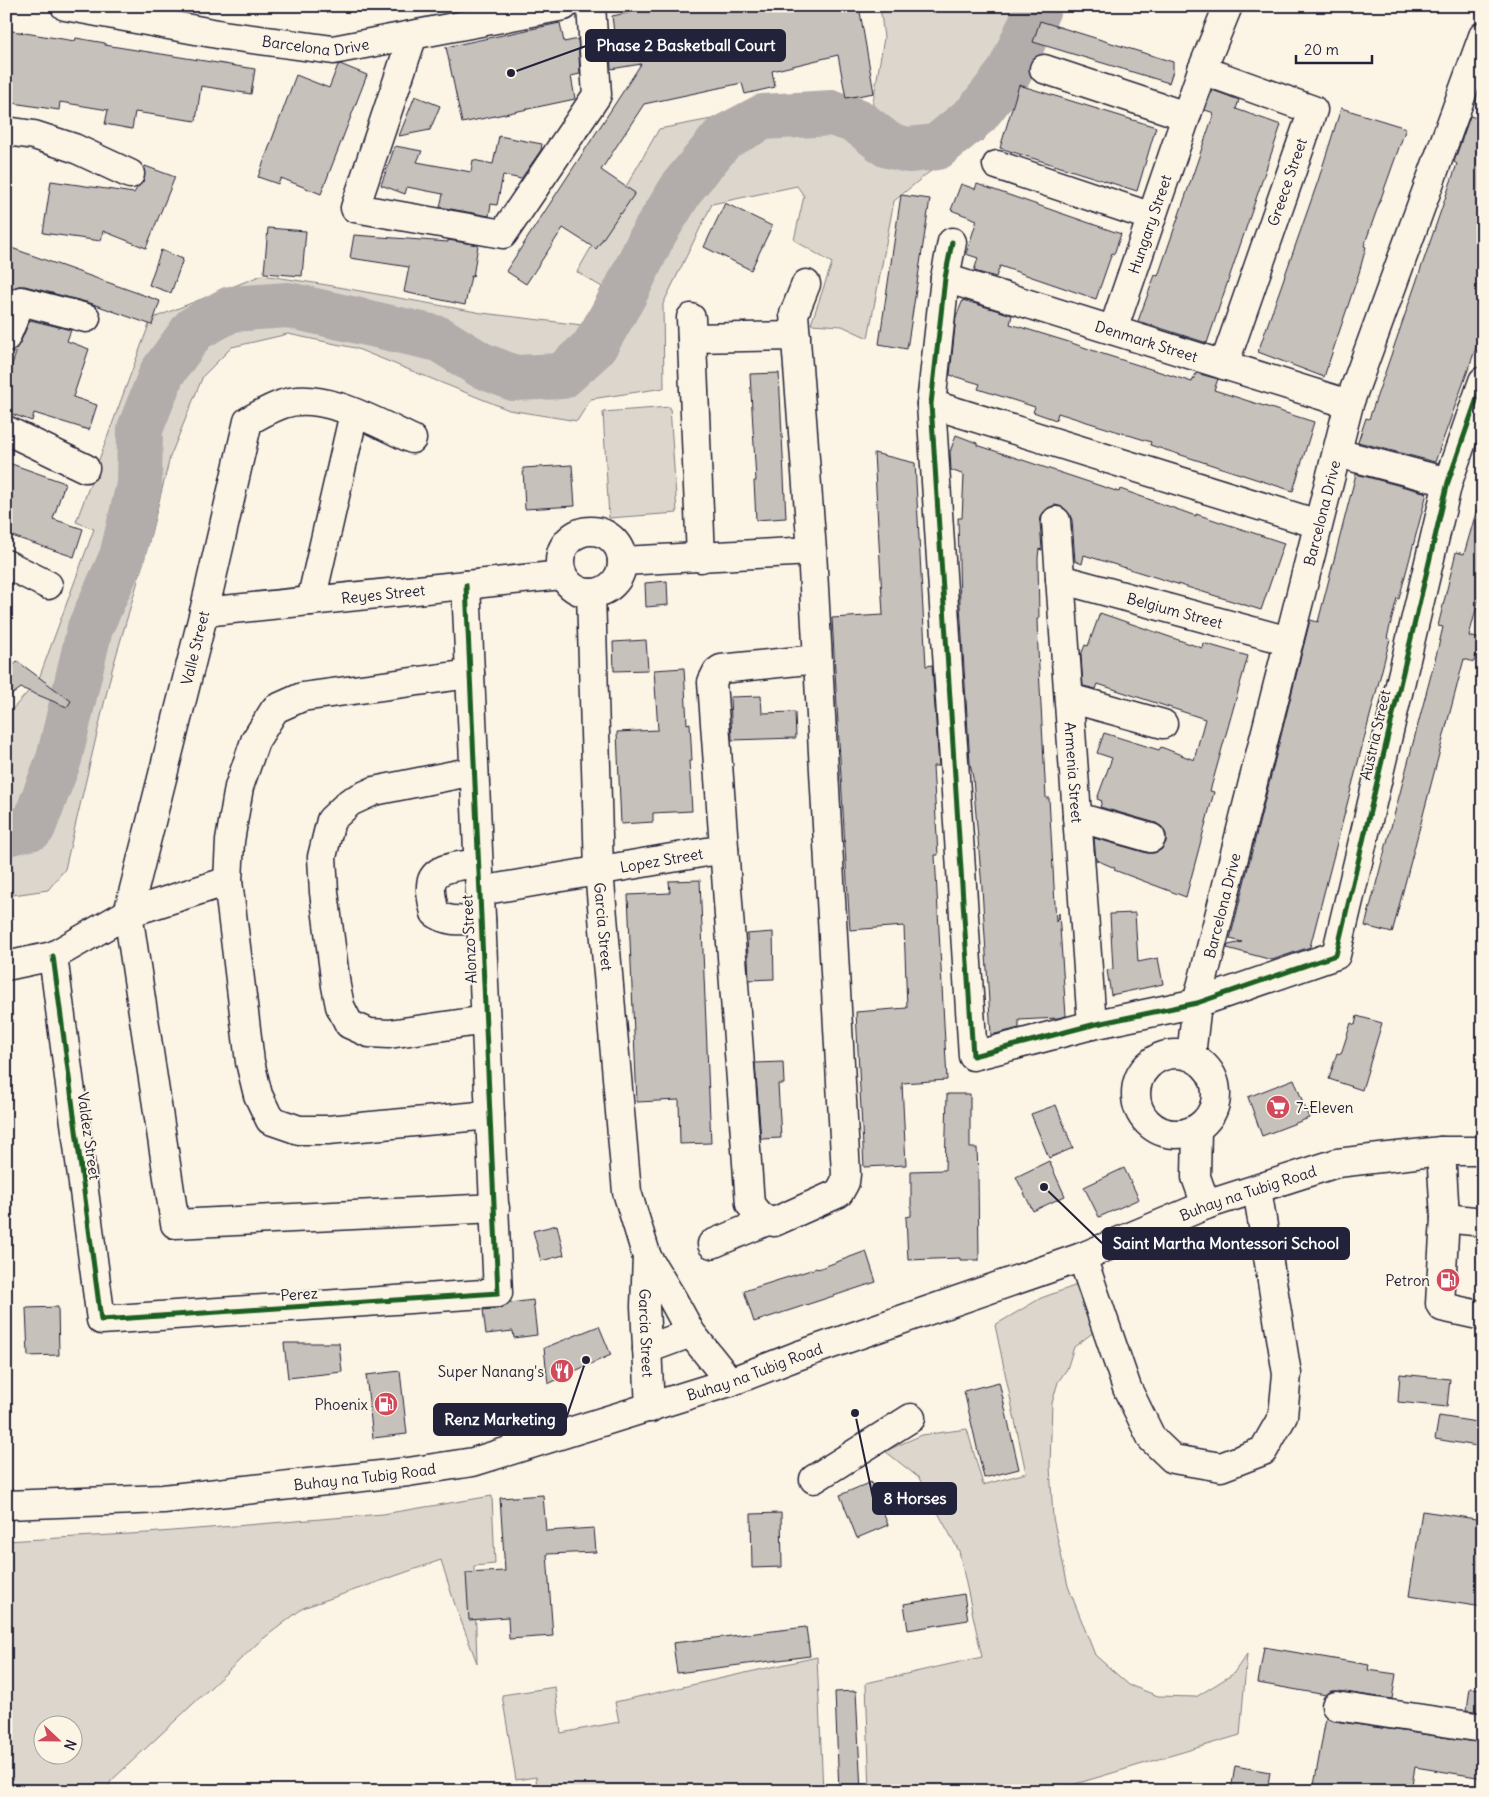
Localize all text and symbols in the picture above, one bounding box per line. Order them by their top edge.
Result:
callout: Phase 2 Basketball Court [586,30,785,61]
street label: Barcelona Drive [261,31,371,60]
scale bar [1296,32,1373,64]
text: Phase 2 Basketball Court [597,35,776,55]
text: 20 m [1304,40,1339,59]
street label: Greece Street [1263,136,1311,228]
street label: Hungary Street [1124,172,1175,276]
street label: Denmark Street [1093,316,1200,366]
street label: Barcelona Drive [1299,458,1344,568]
street label: Reyes Street [340,580,426,607]
street label: Belgium Street [1125,588,1225,632]
street label: Valle Street [177,609,213,687]
street label: Austria Street [1355,688,1395,782]
street label: Armenia Street [1061,721,1087,824]
street label: Lopez Street [618,843,704,876]
street label: Barcelona Drive [1199,851,1244,960]
street label: Garcia Street [591,882,617,972]
street label: Alonzo Street [457,894,481,984]
street label: Valdez Street [73,1091,105,1181]
supermarket icon: 7-Eleven [1265,1094,1291,1120]
place label: 7-Eleven [1296,1098,1354,1117]
street label: Buhay na Tubig Road [1176,1161,1319,1225]
callout: Saint Martha Montessori School [1103,1228,1349,1259]
text: Saint Martha Montessori School [1113,1233,1339,1253]
fuel station icon: Petron [1435,1267,1461,1293]
place label: Petron [1385,1271,1430,1290]
street label: Perez [280,1283,318,1305]
street label: Garcia Street [635,1288,658,1378]
street label: Buhay na Tubig Road [684,1338,825,1404]
restaurant icon: Super Nanang's [549,1358,575,1384]
place label: Super Nanang's [438,1362,544,1381]
fuel station icon: Phoenix [373,1391,399,1417]
place label: Phoenix [314,1395,369,1414]
callout: Renz Marketing [434,1404,566,1435]
text: Renz Marketing [444,1409,556,1430]
street label: Buhay na Tubig Road [293,1458,437,1494]
callout: 8 Horses [873,1483,956,1514]
text: 8 Horses [883,1488,947,1508]
north arrow [32,1714,82,1764]
text: N [60,1737,80,1753]

